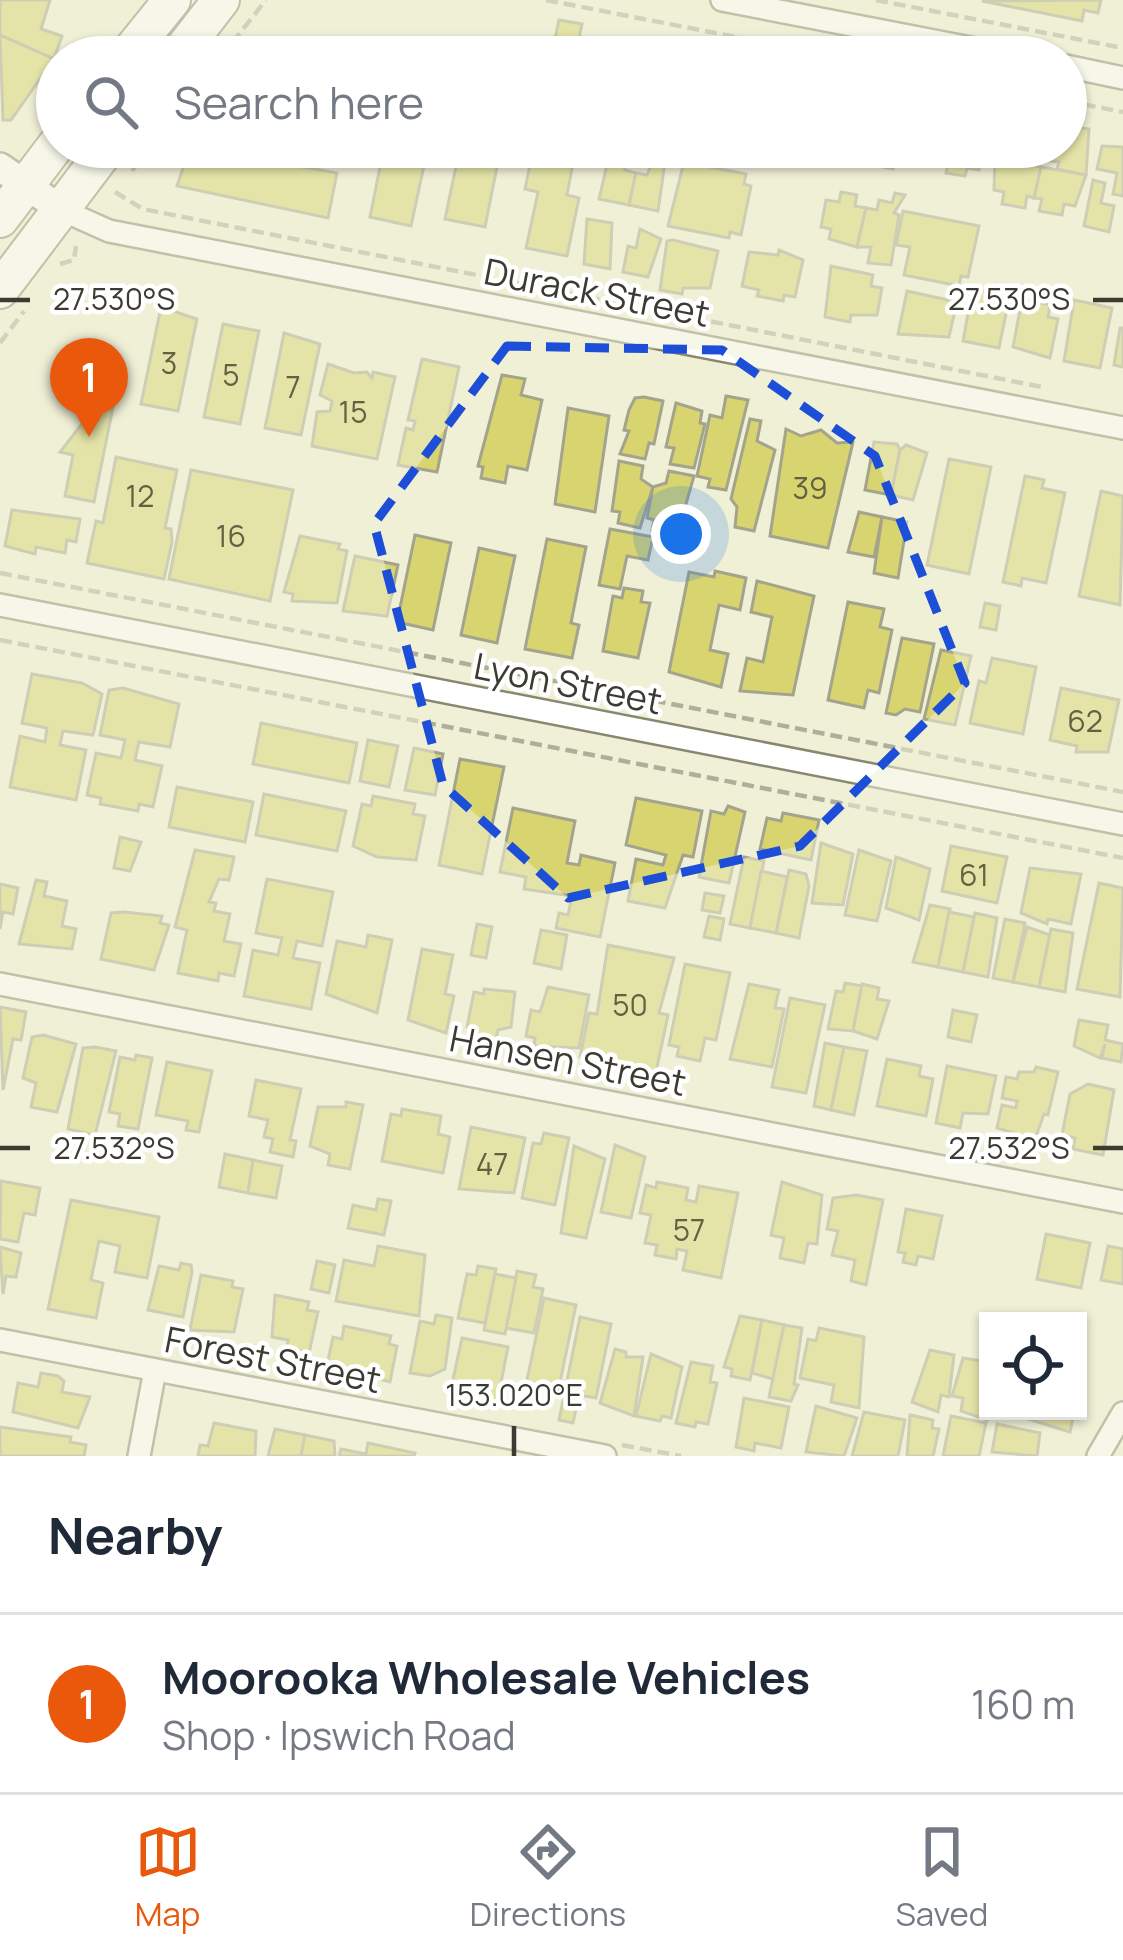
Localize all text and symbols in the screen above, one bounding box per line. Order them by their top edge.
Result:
search box [36,36,1087,168]
icon: search [78,69,144,135]
text: Search here [174,71,424,133]
street label: Durack Street [480,246,714,338]
text: 27.530°S [53,278,175,319]
text: 27.530°S [948,278,1070,319]
pin: 1 [50,338,128,437]
house number: 3 [161,342,177,383]
house number: 5 [222,354,240,395]
house number: 7 [285,366,301,407]
house number: 15 [338,391,368,432]
house number: 39 [792,467,828,508]
house number: 12 [126,475,154,516]
your location [651,504,711,564]
house number: 16 [216,515,246,556]
street label: Lyon Street [470,641,666,725]
house number: 62 [1067,700,1103,741]
house number: 61 [959,854,989,895]
house number: 50 [612,984,648,1025]
street label: Hansen Street [446,1013,690,1107]
text: 27.532°S [54,1127,174,1168]
text: 27.532°S [949,1127,1069,1168]
house number: 47 [476,1143,508,1184]
house number: 57 [673,1209,705,1250]
map controls [979,1312,1087,1420]
button: locate [979,1312,1087,1420]
street label: Forest Street [161,1314,385,1404]
text: 153.020°E [445,1374,583,1415]
text: Nearby [48,1500,223,1569]
text: Moorooka Wholesale Vehicles [162,1646,810,1708]
text: 1 [78,1677,96,1731]
text: 160 m [971,1677,1075,1731]
text: Shop · Ipswich Road [162,1708,516,1762]
tab: Map [135,1819,201,1936]
tab: Directions [470,1819,626,1936]
tab: Saved [895,1819,988,1936]

